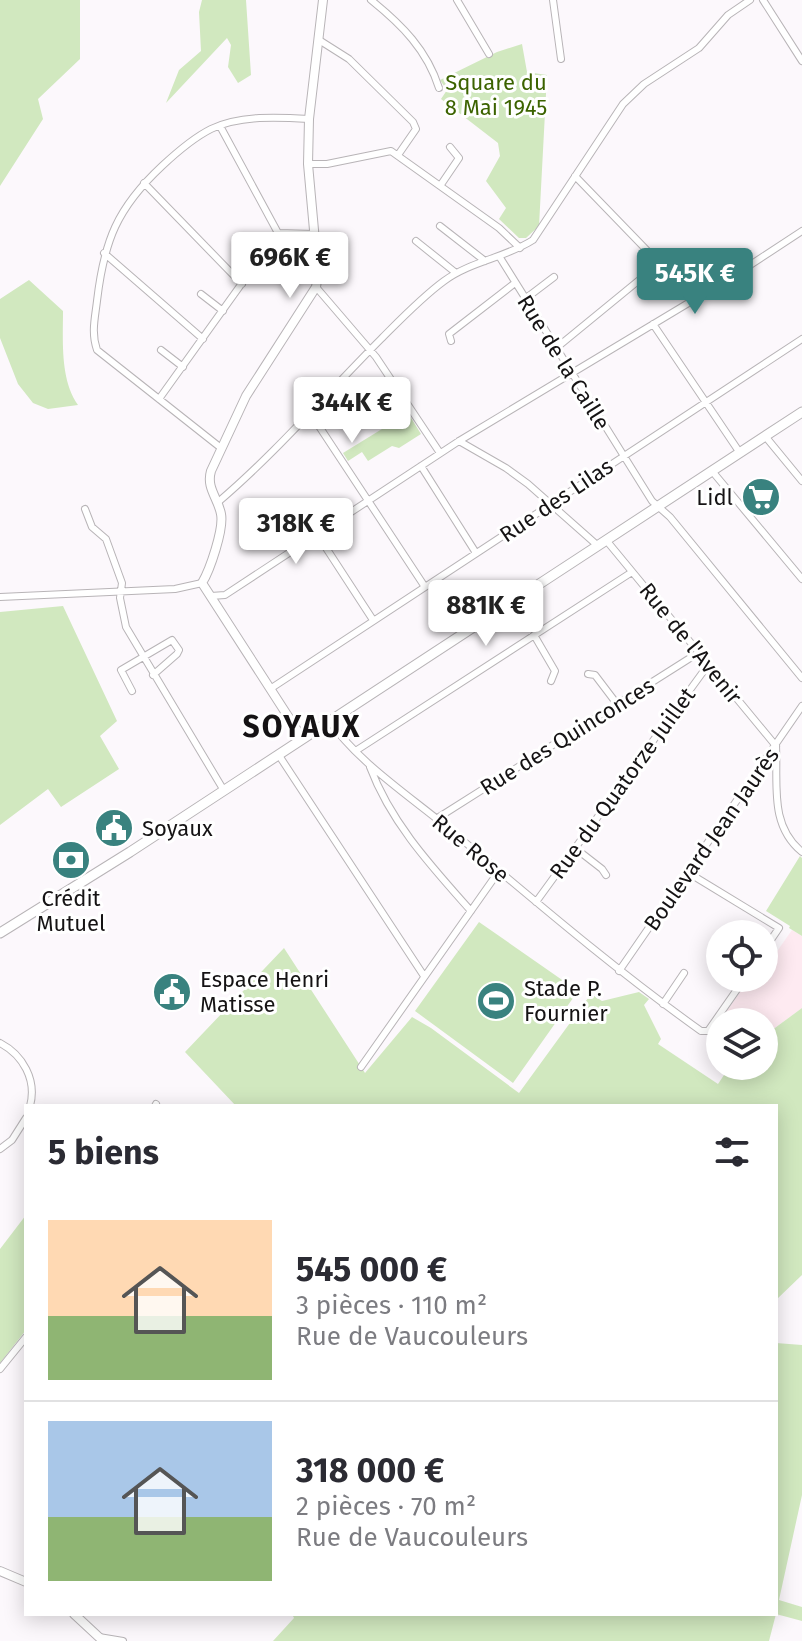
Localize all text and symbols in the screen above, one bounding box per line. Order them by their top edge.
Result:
park label: Square du 8 Mai 1945 [445,69,547,121]
pin: 696K € [225,232,355,300]
text: 696K € [249,242,331,273]
pin: 545K € [630,248,760,316]
text: 545K € [655,258,735,289]
street label: Rue de la Caille [511,290,616,435]
pin: 344K € [287,377,417,445]
text: 344K € [312,387,392,418]
street label: Rue des Lilas [495,453,618,548]
supermarket icon: Lidl [740,476,782,518]
place label: Lidl [696,484,733,511]
pin: 318K € [231,498,361,566]
text: 318K € [257,508,335,539]
street label: Rue de l'Avenir [634,577,748,710]
pin: 881K € [421,580,551,648]
text: 881K € [446,590,526,621]
street label: Rue des Quinconces [475,672,659,801]
street label: Rue du Quatorze Juillet [544,682,701,884]
district label: SOYAUX [242,709,362,745]
street label: Boulevard Jean Jaurès [638,743,785,936]
public building icon: Soyaux [93,807,135,849]
street label: Rue Rose [427,808,515,888]
place label: Soyaux [142,815,213,842]
bank icon: Crédit Mutuel [50,839,92,881]
place label: Crédit Mutuel [36,885,106,937]
map controls [706,920,778,1080]
button: locate [706,920,778,992]
place label: Espace Henri Matisse [200,966,329,1018]
public building icon: Espace Henri Matisse [151,971,193,1013]
place label: Stade P. Fournier [524,975,608,1027]
sports icon: Stade P. Fournier [475,980,517,1022]
button: layers [706,1008,778,1080]
icon: filters [710,1130,754,1174]
text: 5 biens [48,1132,159,1173]
text: 545 000 € [296,1249,447,1290]
icon: home [112,1252,208,1348]
text: 3 pièces · 110 m² [296,1290,487,1321]
text: Rue de Vaucouleurs [296,1321,528,1352]
text: 318 000 € [296,1450,444,1491]
icon: home [112,1453,208,1549]
text: 2 pièces · 70 m² [296,1491,476,1522]
text: Rue de Vaucouleurs [296,1522,528,1553]

